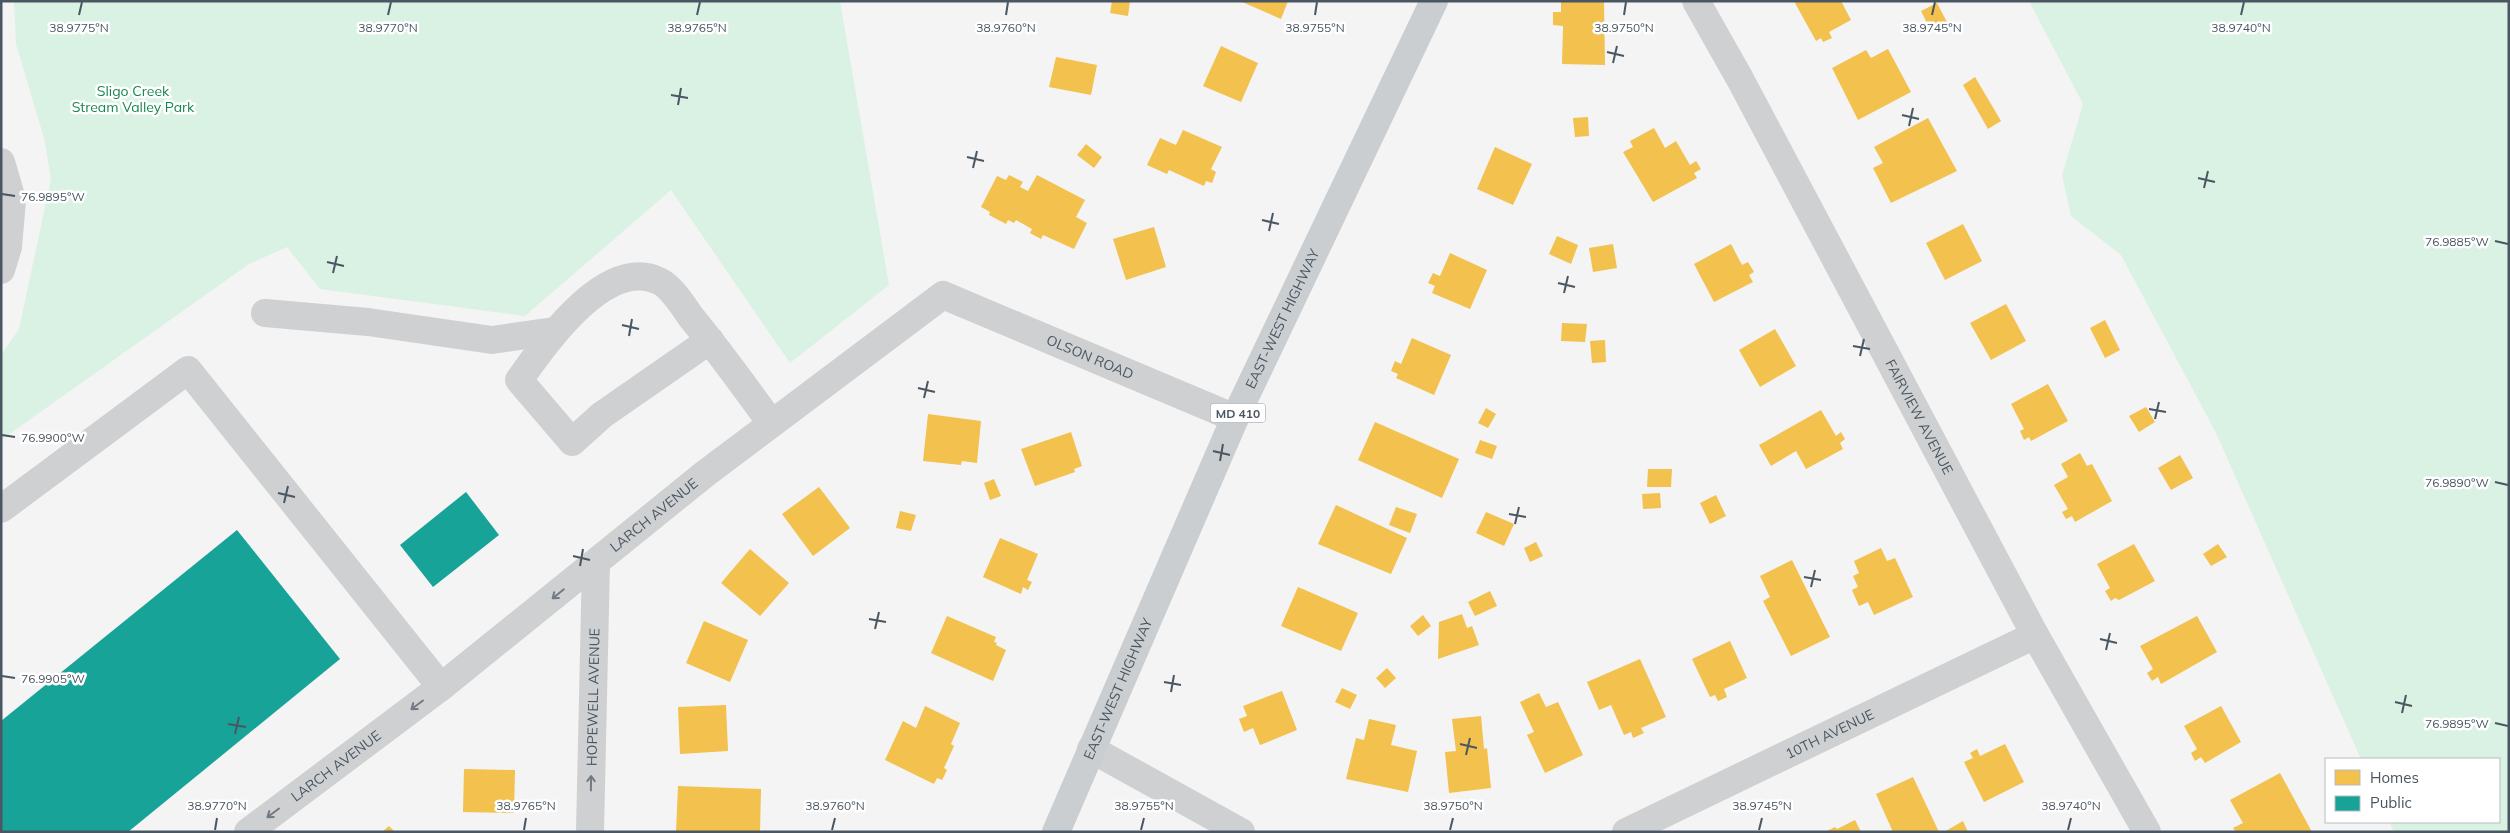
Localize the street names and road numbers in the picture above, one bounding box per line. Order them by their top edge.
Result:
street label: EAST-WEST HIGHWAY [1241,246,1323,391]
street label: OLSON ROAD [1044,331,1136,383]
street label: FAIRVIEW AVENUE [1881,356,1957,478]
road number: MD 410 [1210,403,1266,422]
street label: LARCH AVENUE [606,474,701,556]
street label: EAST-WEST HIGHWAY [1079,615,1157,762]
street label: HOPEWELL AVENUE [582,628,604,766]
street label: 10TH AVENUE [1782,705,1877,763]
street label: LARCH AVENUE [287,726,384,805]

